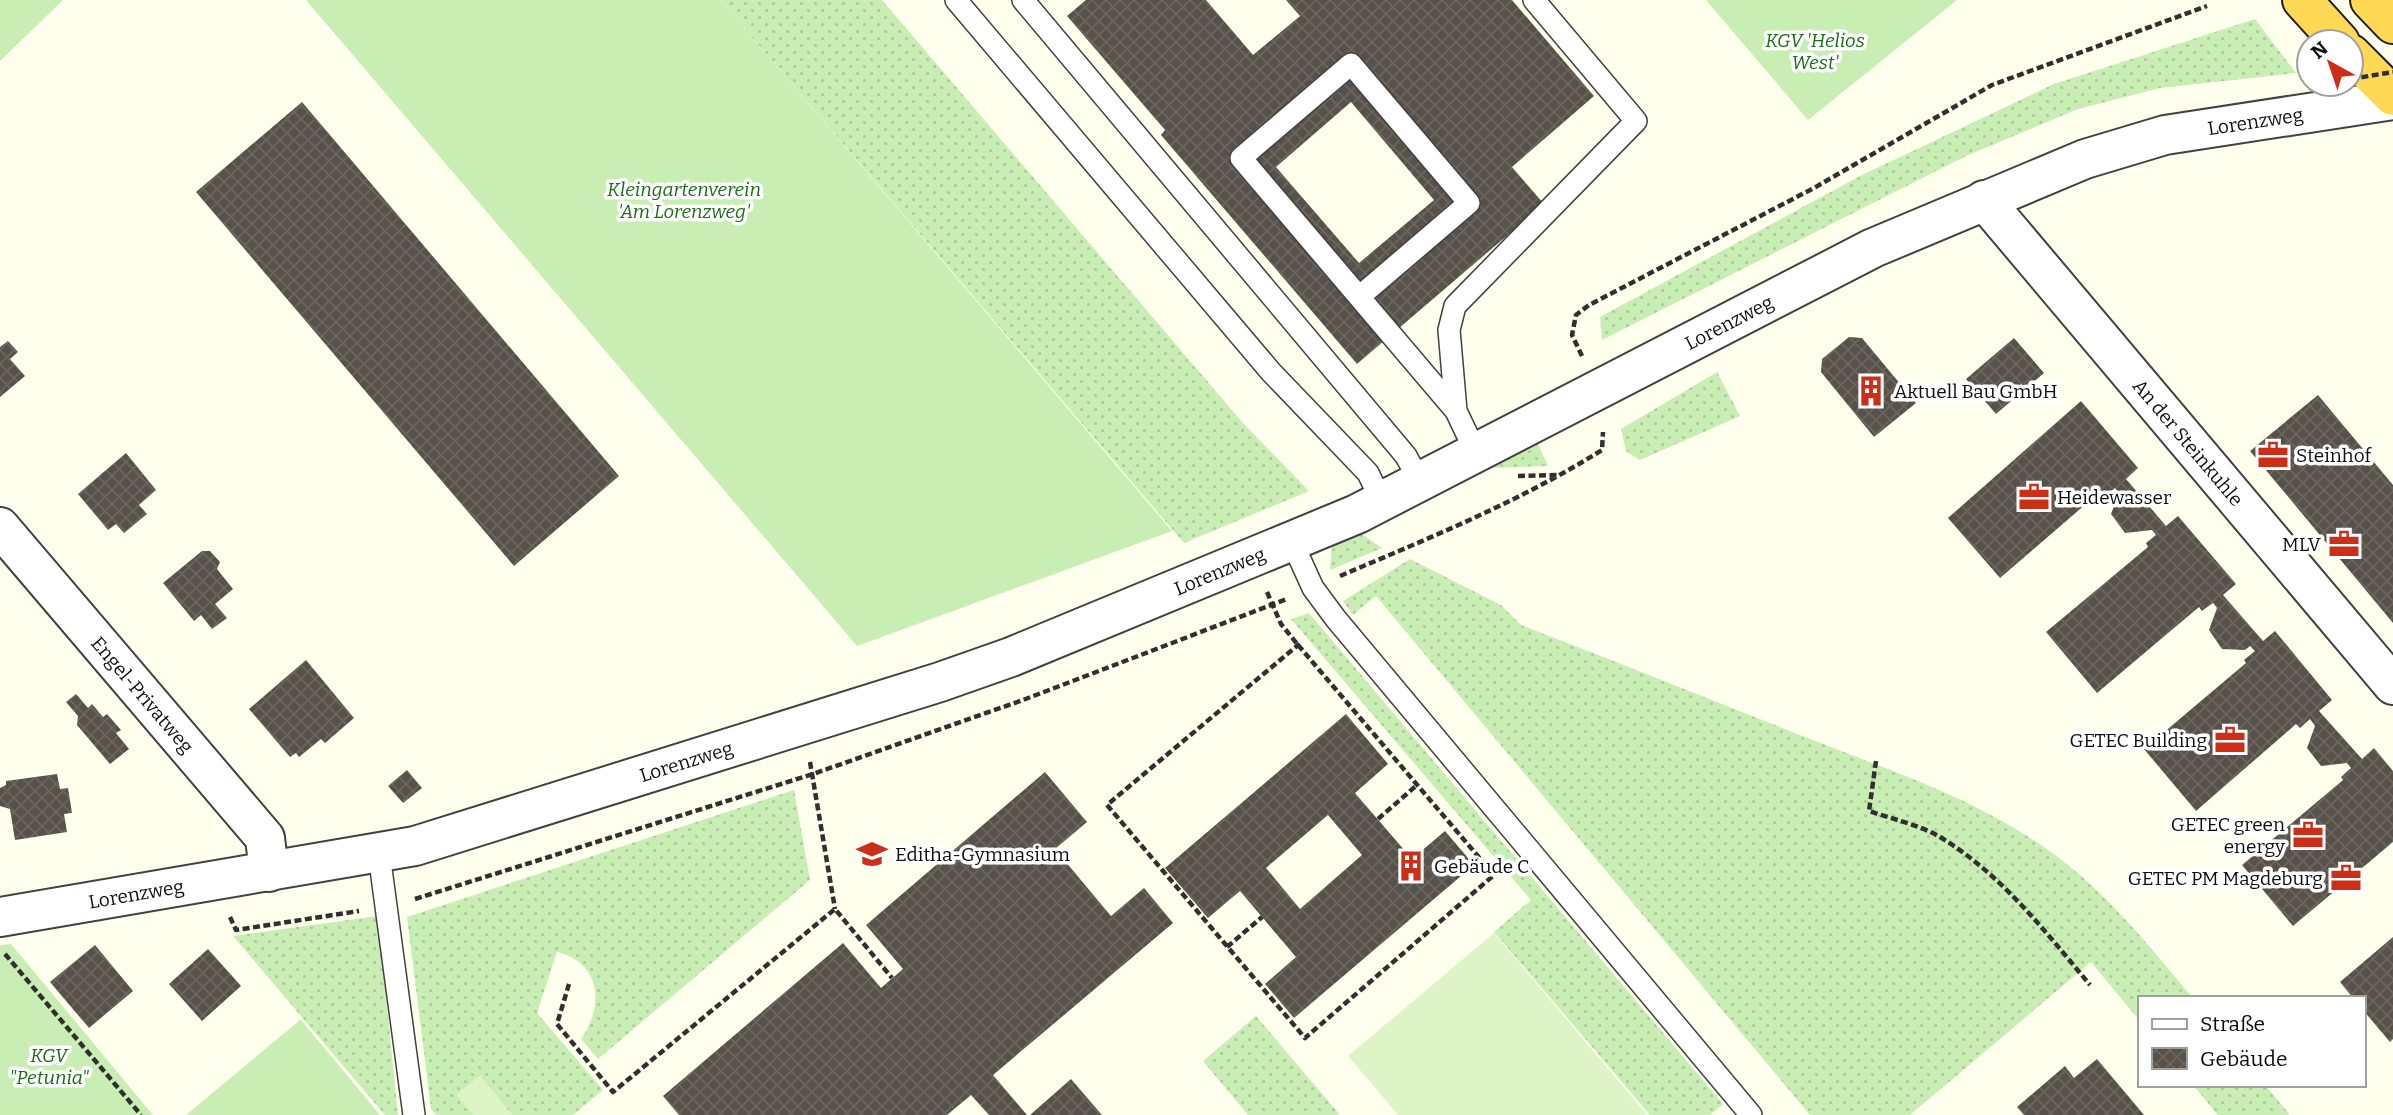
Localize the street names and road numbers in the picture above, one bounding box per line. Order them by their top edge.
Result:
street label: Lorenzweg [2206,102,2305,140]
street label: Lorenzweg [1681,290,1777,355]
street label: An der Steinkuhle [2128,374,2248,510]
street label: Lorenzweg [1171,542,1269,600]
street label: Engel-Privatweg [87,632,199,758]
street label: Lorenzweg [637,736,736,787]
street label: Lorenzweg [87,874,186,913]

